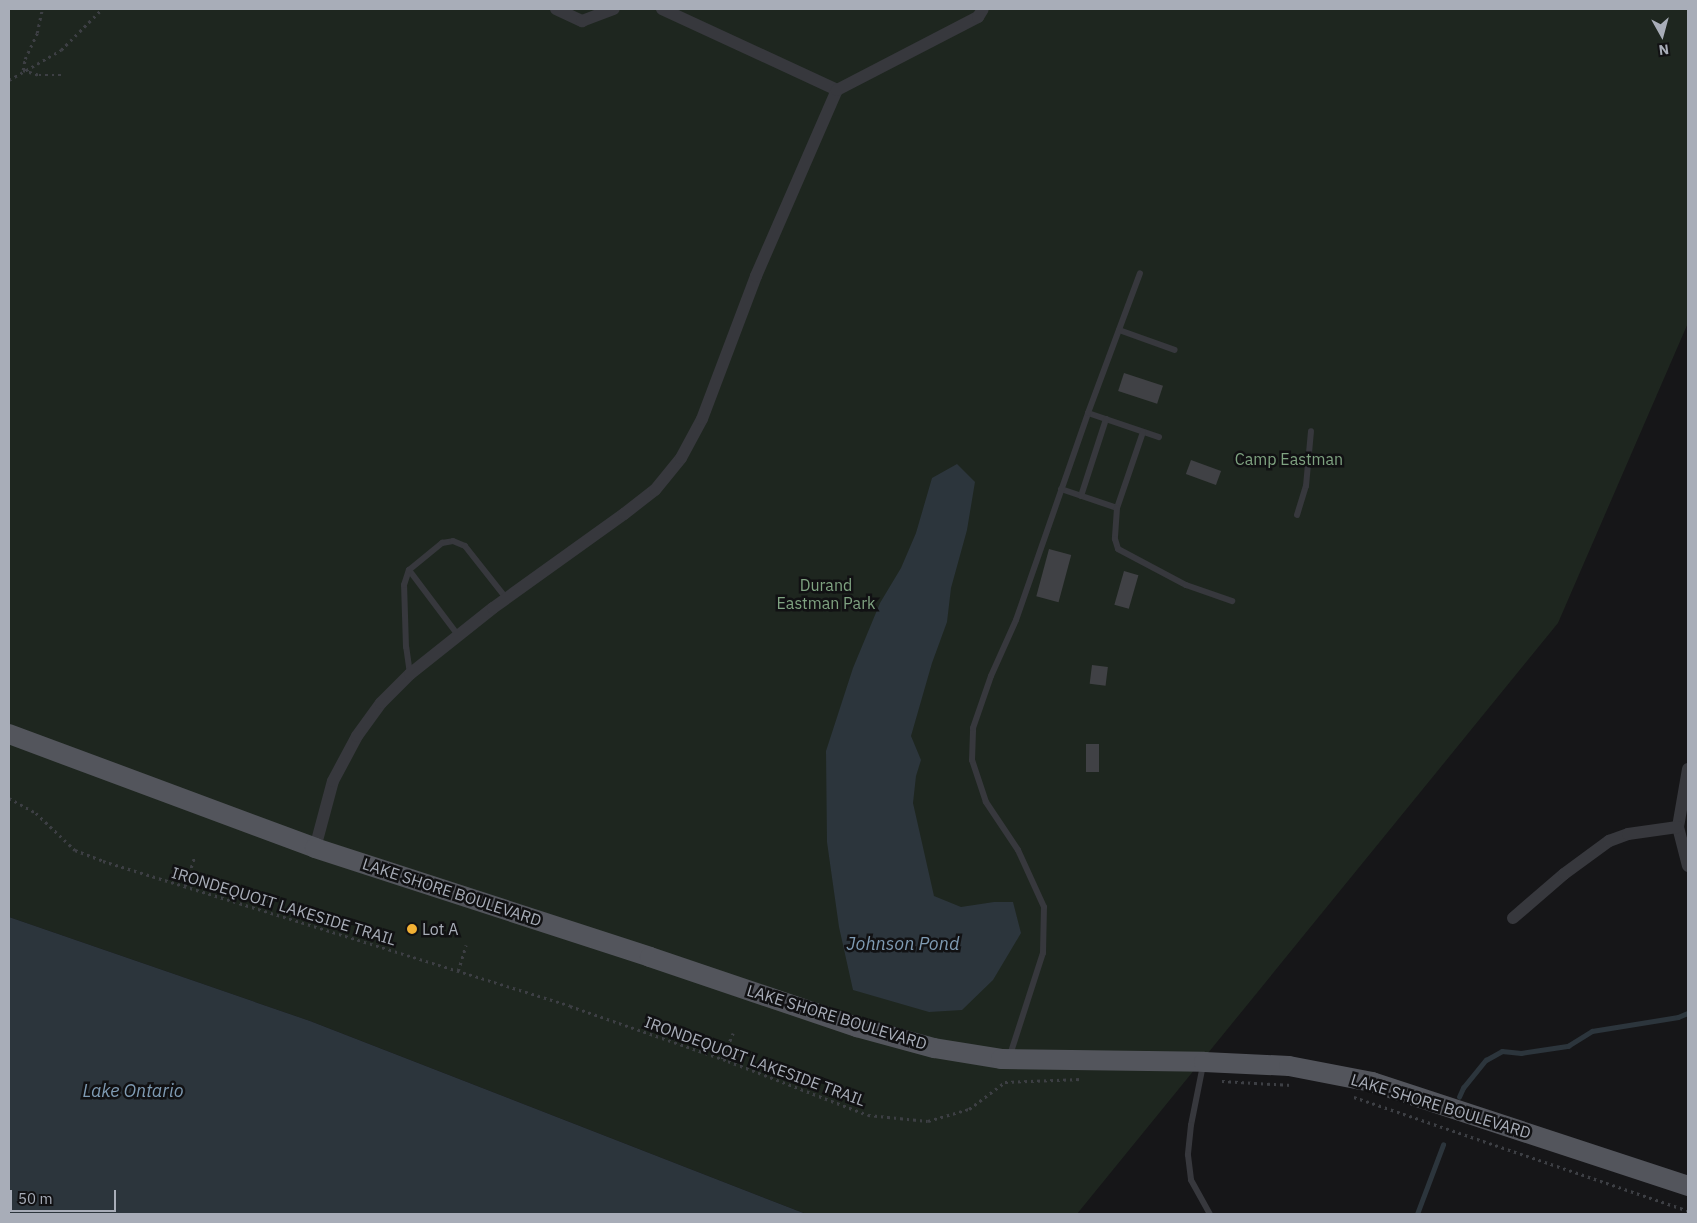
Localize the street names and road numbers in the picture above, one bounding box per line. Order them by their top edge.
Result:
street label: LAKE SHORE BOULEVARD [360,854,544,930]
street label: IRONDEQUOIT LAKESIDE TRAIL [170,863,398,949]
street label: LAKE SHORE BOULEVARD [745,980,929,1054]
street label: IRONDEQUOIT LAKESIDE TRAIL [642,1012,868,1110]
street label: LAKE SHORE BOULEVARD [1349,1069,1533,1143]

